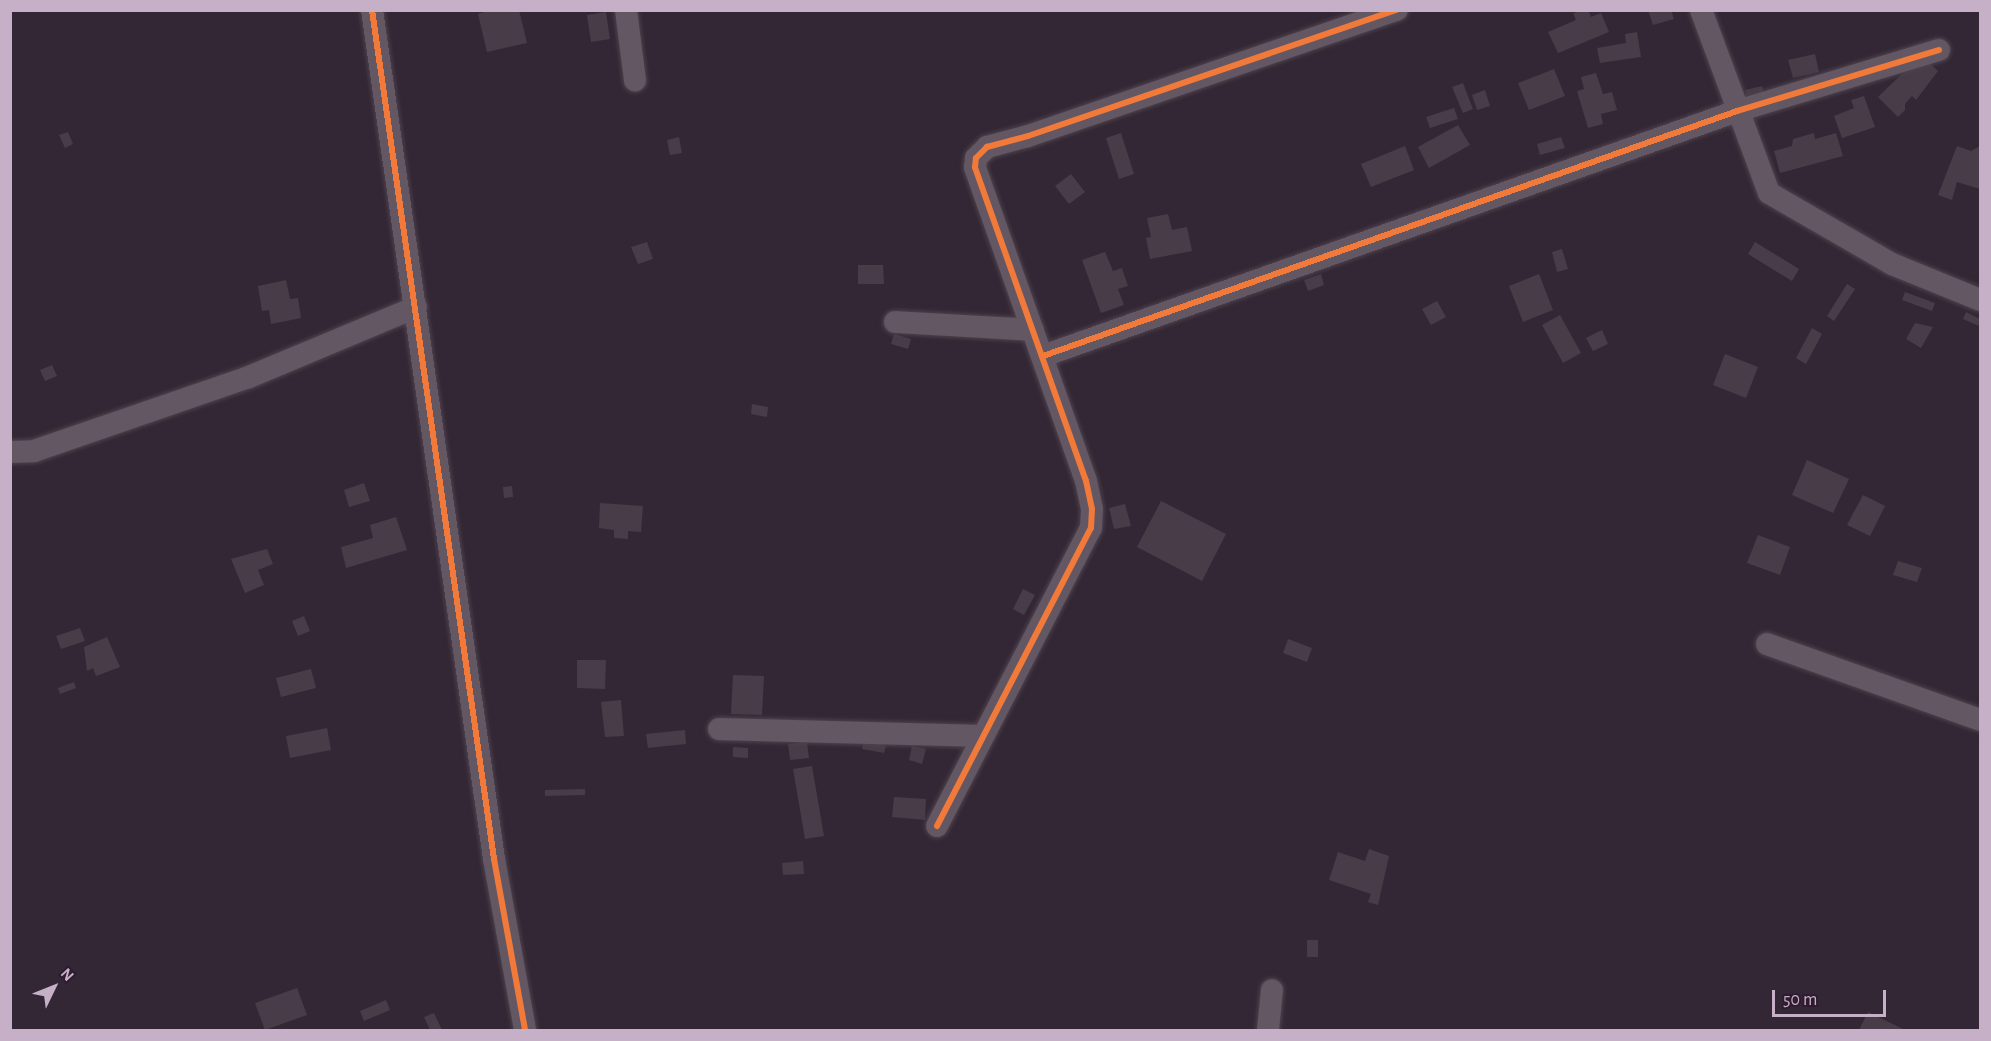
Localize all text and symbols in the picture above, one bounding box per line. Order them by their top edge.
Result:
north arrow [24,957,84,1017]
text: N [58,965,77,984]
scale bar [1775,978,1889,1016]
text: 50 m [1783,991,1817,1009]

